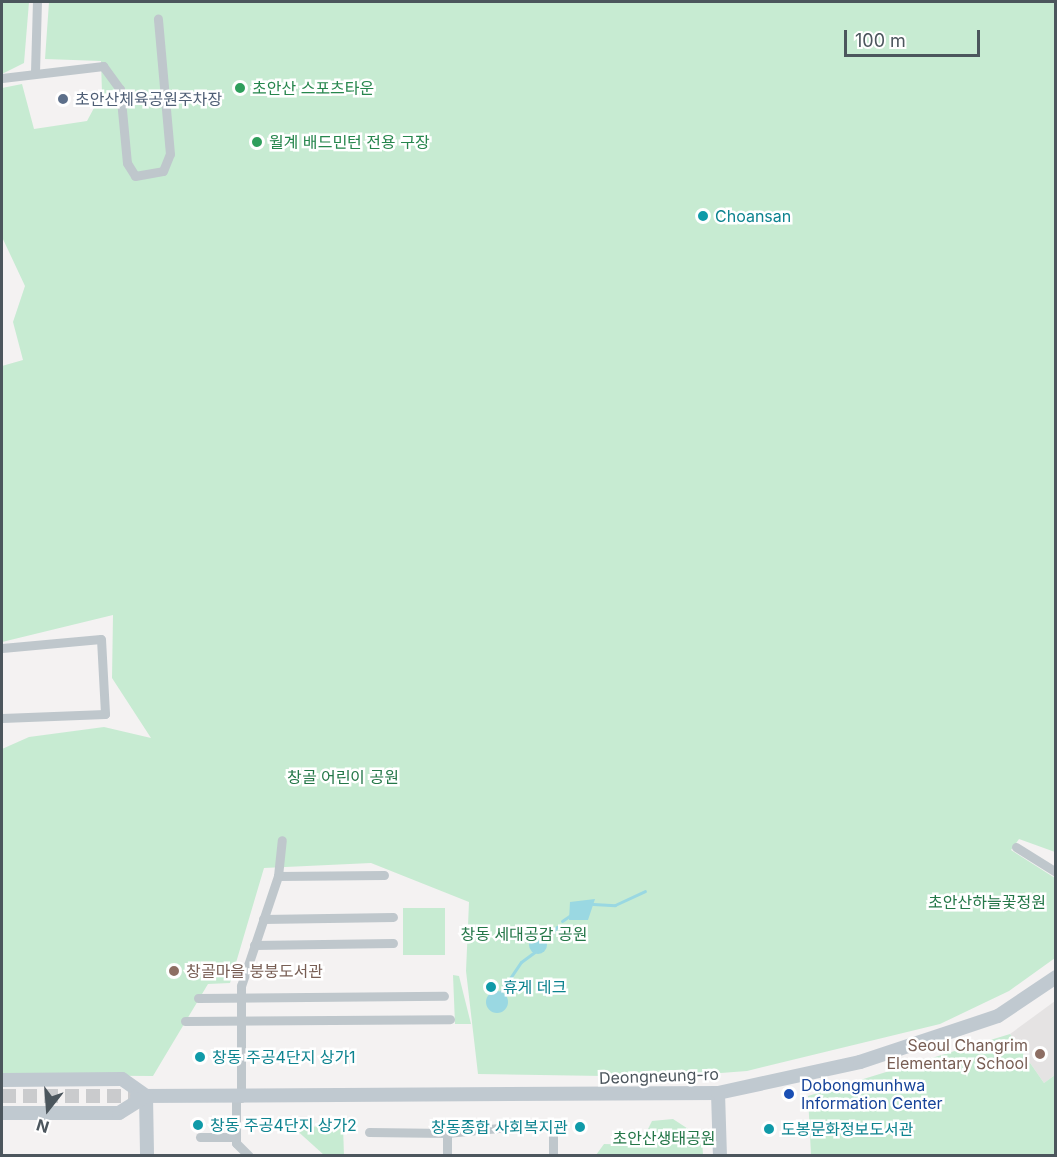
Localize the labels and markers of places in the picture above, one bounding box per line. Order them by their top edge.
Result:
place label: 초안산 스포츠타운 [252,78,374,98]
marker: 초안산 스포츠타운 [233,81,247,95]
place label: 초안산체육공원주차장 [75,89,222,109]
marker: 초안산체육공원주차장 [56,92,70,106]
place label: 월계 배드민턴 전용 구장 [269,132,430,152]
marker: 월계 배드민턴 전용 구장 [250,135,264,149]
place label: Choansan [715,206,791,226]
marker: Choansan [696,209,710,223]
place label: 창골마을 붕붕도서관 [186,961,323,981]
marker: 창골마을 붕붕도서관 [167,964,181,978]
place label: 휴게 데크 [503,977,566,997]
marker: 휴게 데크 [484,980,498,994]
place label: Seoul Changrim Elementary School [886,1035,1028,1073]
place label: 창동 주공4단지 상가1 [212,1047,356,1067]
marker: Seoul Changrim Elementary School [1033,1047,1047,1061]
marker: 창동 주공4단지 상가1 [193,1050,207,1064]
place label: Dobongmunhwa Information Center [801,1075,943,1113]
marker: Dobongmunhwa Information Center [782,1087,796,1101]
place label: 창동 주공4단지 상가2 [210,1115,357,1135]
place label: 창동종합 사회복지관 [431,1117,568,1137]
marker: 창동 주공4단지 상가2 [191,1118,205,1132]
place label: 도봉문화정보도서관 [781,1119,913,1139]
marker: 창동종합 사회복지관 [573,1120,587,1134]
marker: 도봉문화정보도서관 [762,1122,776,1136]

